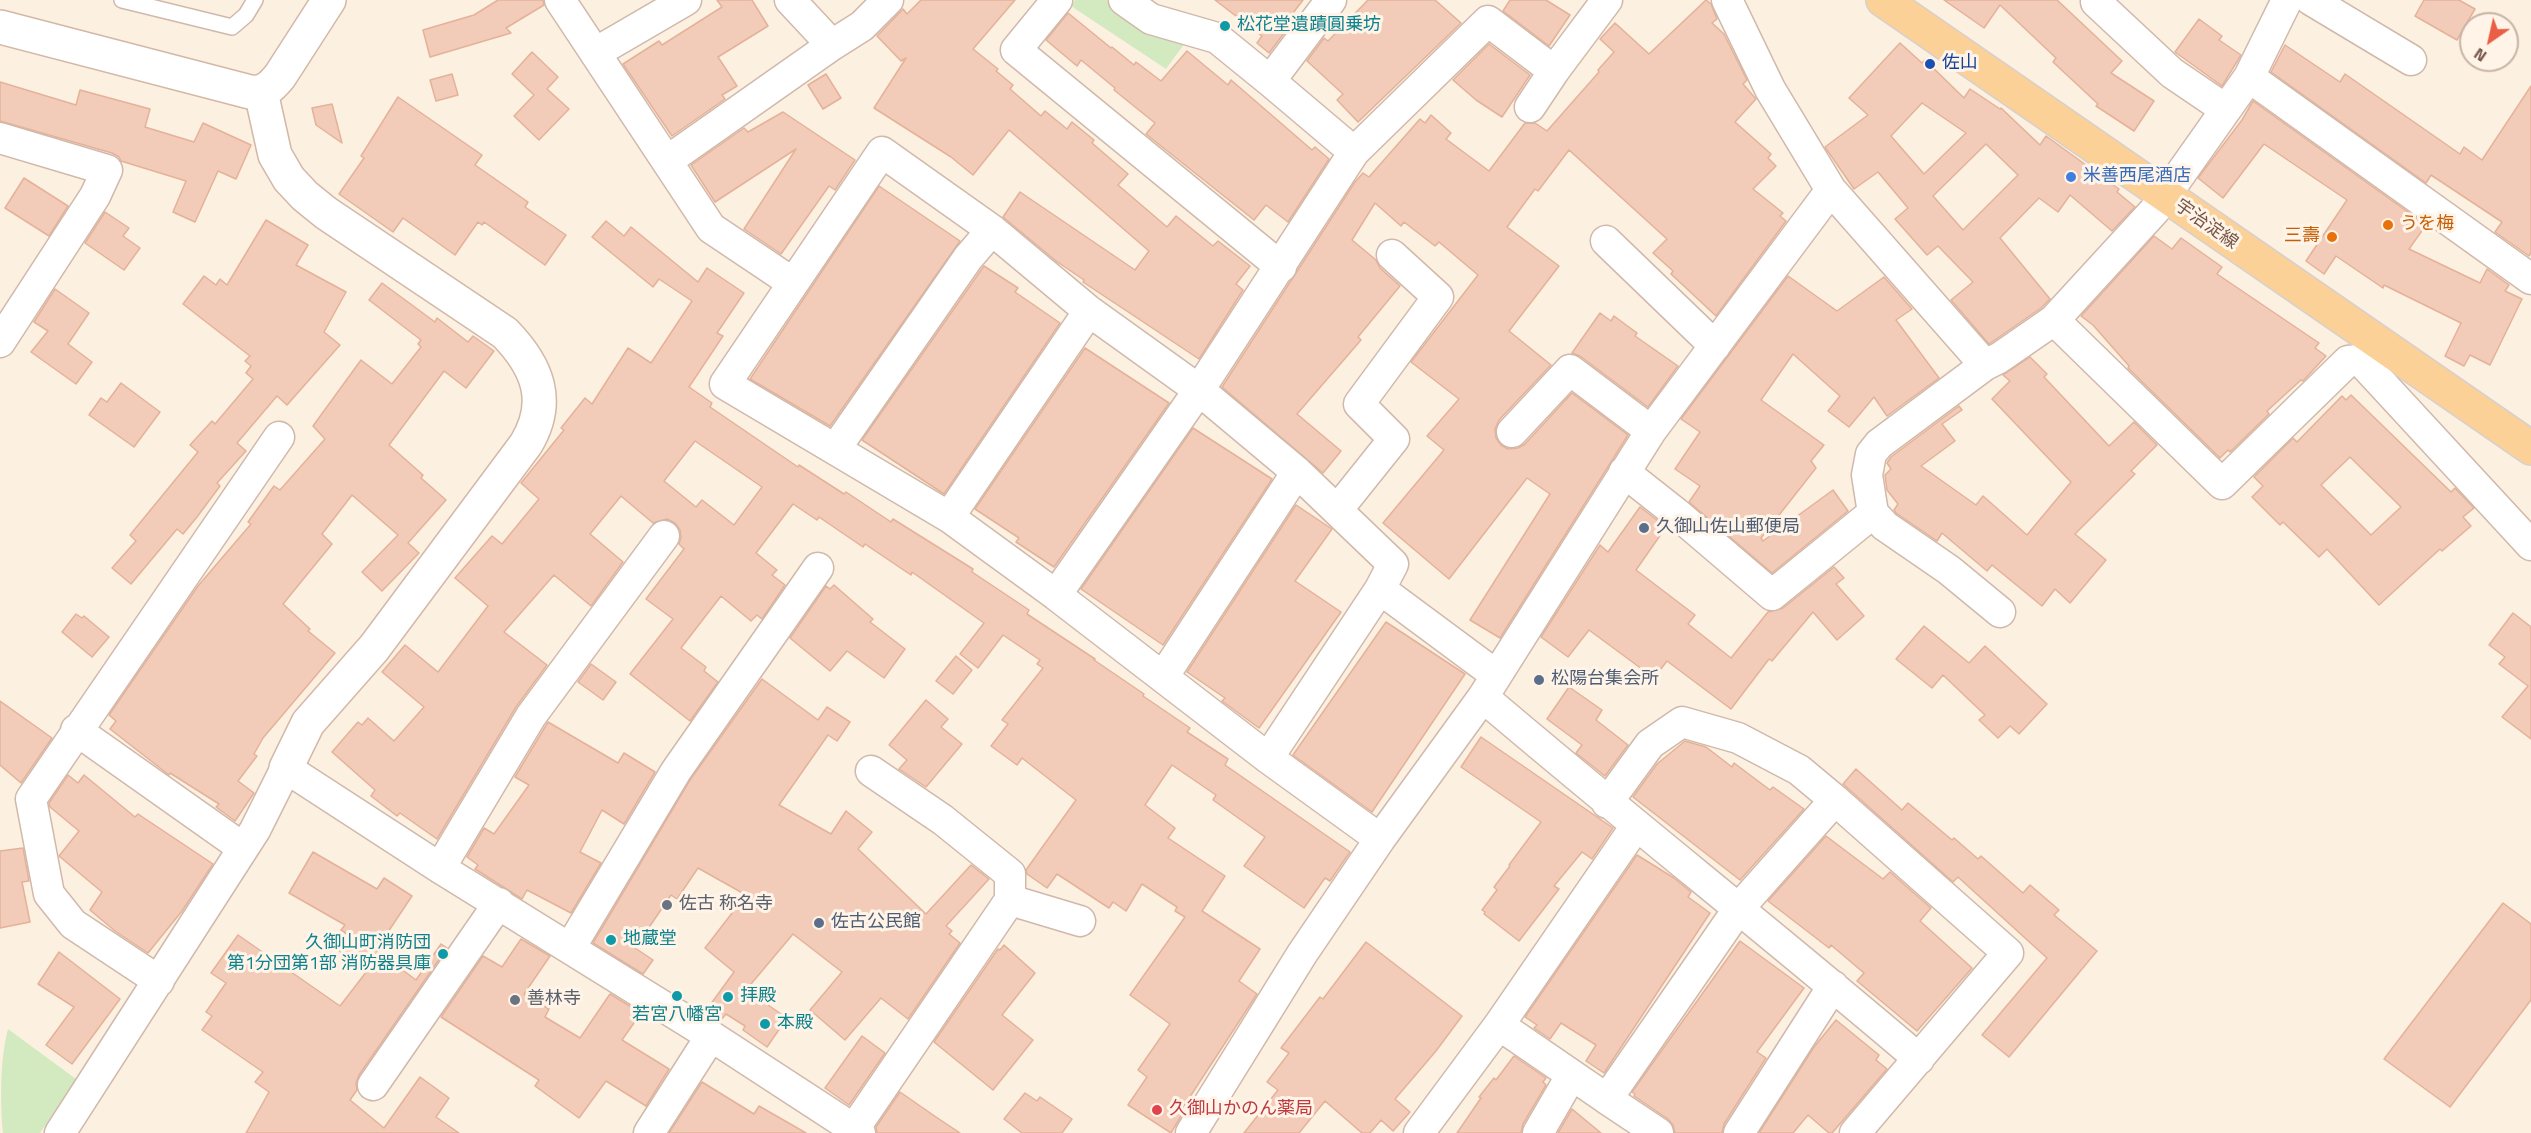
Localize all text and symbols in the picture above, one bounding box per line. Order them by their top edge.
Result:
north arrow [2459,12,2519,72]
place label: 松花堂遺蹟圓乗坊 [1237,15,1381,37]
marker: 松花堂遺蹟圓乗坊 [1218,19,1232,33]
text: N [2469,42,2491,68]
place label: 佐山 [1942,53,1978,75]
marker: 佐山 [1923,57,1937,71]
place label: 米善西尾酒店 [2083,166,2191,188]
marker: 米善西尾酒店 [2064,170,2078,184]
street label: 宇治淀線 [2170,196,2242,254]
place label: うを梅 [2400,214,2454,236]
marker: うを梅 [2381,218,2395,232]
place label: 三壽 [2284,226,2320,248]
marker: 三壽 [2325,230,2339,244]
place label: 久御山佐山郵便局 [1656,517,1800,539]
marker: 久御山佐山郵便局 [1637,521,1651,535]
place label: 松陽台集会所 [1551,669,1659,691]
marker: 松陽台集会所 [1532,673,1546,687]
place label: 佐古 称名寺 [679,894,773,916]
marker: 佐古 称名寺 [660,898,674,912]
place label: 佐古公民館 [831,912,921,934]
marker: 佐古公民館 [812,916,826,930]
place label: 地蔵堂 [623,929,677,951]
place label: 久御山町消防団 第1分団第1部 消防器具庫 [227,933,431,976]
marker: 地蔵堂 [604,933,618,947]
marker: 久御山町消防団 第1分団第1部 消防器具庫 [436,947,450,961]
place label: 拝殿 [740,986,776,1008]
place label: 善林寺 [527,989,581,1011]
marker: 若宮八幡宮 [670,989,684,1003]
marker: 拝殿 [721,990,735,1004]
marker: 善林寺 [508,993,522,1007]
place label: 若宮八幡宮 [632,1005,722,1027]
place label: 本殿 [777,1013,813,1035]
marker: 本殿 [758,1017,772,1031]
place label: 久御山かのん薬局 [1169,1099,1313,1121]
marker: 久御山かのん薬局 [1150,1103,1164,1117]

